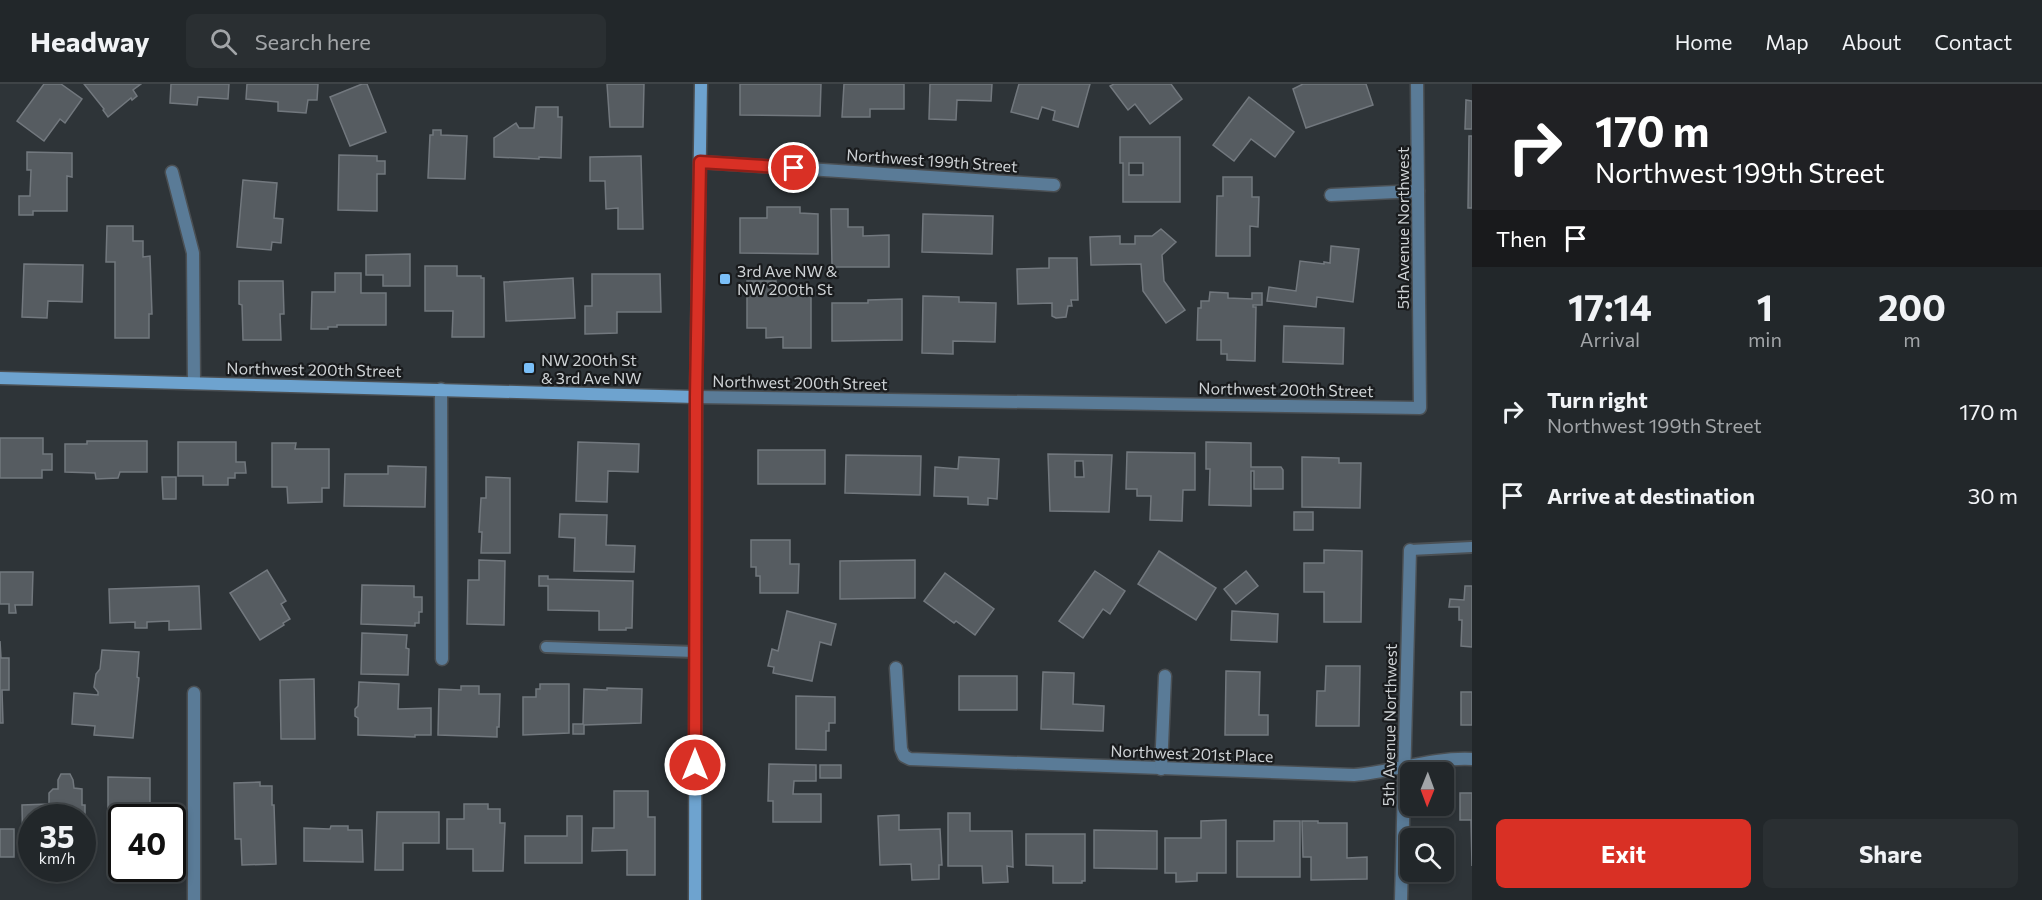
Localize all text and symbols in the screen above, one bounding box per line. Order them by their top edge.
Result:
search box [186,14,606,68]
text: Headway [30,24,150,58]
icon: search [207,25,240,58]
text: Search here [255,28,371,55]
text: Home [1675,29,1732,54]
text: Map [1765,29,1809,54]
text: About [1842,29,1901,54]
text: Contact [1934,29,2012,54]
text: 170 m [1595,104,1709,156]
icon: right [1496,108,1574,186]
pin [768,142,819,193]
street label: Northwest 199th Street [846,145,1019,175]
street label: 5th Avenue Northwest [1393,146,1412,309]
icon: arrive [777,151,810,184]
text: Northwest 199th Street [1595,156,1885,189]
icon: arrive [1559,222,1592,255]
text: Then [1496,225,1547,252]
place label: 3rd Ave NW & NW 200th St [737,261,838,298]
marker: 3rd Ave NW & NW 200th St [718,272,732,286]
text: 17:14 [1568,284,1652,328]
text: 1 [1757,284,1773,328]
text: 200 [1878,284,1946,328]
text: Arrival [1580,327,1640,351]
text: min [1748,327,1782,351]
text: m [1903,327,1921,351]
place label: NW 200th St & 3rd Ave NW [541,350,642,387]
street label: Northwest 200th Street [226,358,402,380]
marker: NW 200th St & 3rd Ave NW [522,361,536,375]
street label: Northwest 200th Street [712,371,888,393]
street label: Northwest 200th Street [1198,378,1374,400]
text: Turn right [1547,386,1648,413]
icon: right [1496,395,1529,428]
text: 170 m [1959,398,2018,425]
text: Northwest 199th Street [1547,413,1762,437]
icon: arrive [1496,479,1529,512]
text: Arrive at destination [1547,482,1755,509]
text: 30 m [1968,482,2018,509]
street label: 5th Avenue Northwest [1378,643,1400,807]
position arrow [663,733,727,797]
street label: Northwest 201st Place [1110,741,1274,765]
north arrow [1400,762,1454,816]
map controls [1400,762,1454,882]
speed limit sign: 40 [108,804,186,882]
text: 35 [40,817,74,854]
button: Exit [1496,819,1751,888]
button: Share [1763,819,2018,888]
button: search [1400,828,1454,882]
text: km/h [39,849,75,867]

